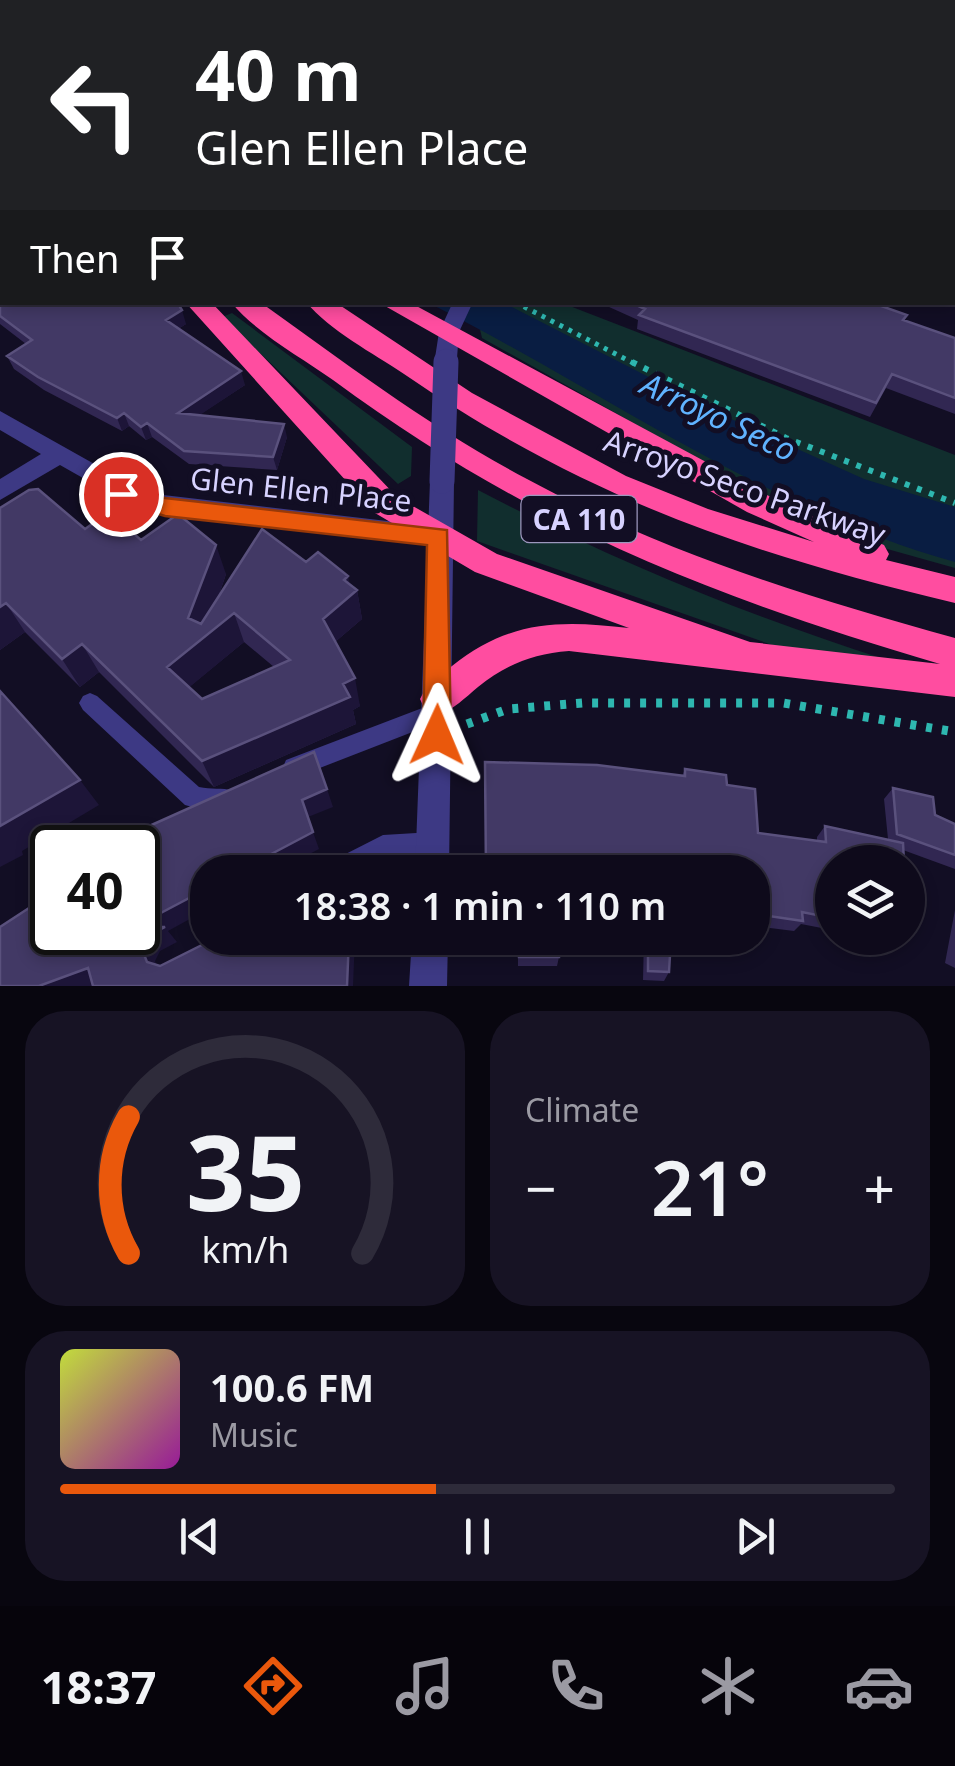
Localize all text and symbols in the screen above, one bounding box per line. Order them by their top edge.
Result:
text: 40 m [195,26,362,122]
icon: left [30,40,160,170]
text: Glen Ellen Place [195,117,528,178]
icon: arrive [140,230,195,285]
text: Then [30,232,120,284]
water label: Arroyo Seco [633,361,803,471]
street label: Arroyo Seco Parkway [599,420,892,555]
pin [79,452,164,537]
street label: Glen Ellen Place [188,457,414,521]
icon: arrive [94,467,149,522]
road number: CA 110 [522,496,636,542]
position arrow [385,683,489,787]
speed limit sign: 40 [30,825,160,955]
map controls [815,845,925,955]
button: layers [815,845,925,955]
text: 18:38 · 1 min · 110 m [294,879,666,931]
text: Climate [525,1088,639,1131]
text: 35 [186,1100,304,1241]
text: 21° [651,1136,769,1238]
text: − [525,1150,556,1225]
text: + [864,1150,895,1225]
text: km/h [201,1225,289,1273]
text: 100.6 FM [210,1361,374,1413]
text: Music [210,1413,298,1456]
icon: previous [172,1509,227,1564]
icon: pause [450,1509,505,1564]
icon: next [728,1509,783,1564]
icon: directions [238,1651,308,1721]
icon: music [390,1651,460,1721]
icon: phone [541,1651,611,1721]
icon: climate [693,1651,763,1721]
icon: car [844,1651,914,1721]
text: 18:37 [41,1656,156,1717]

